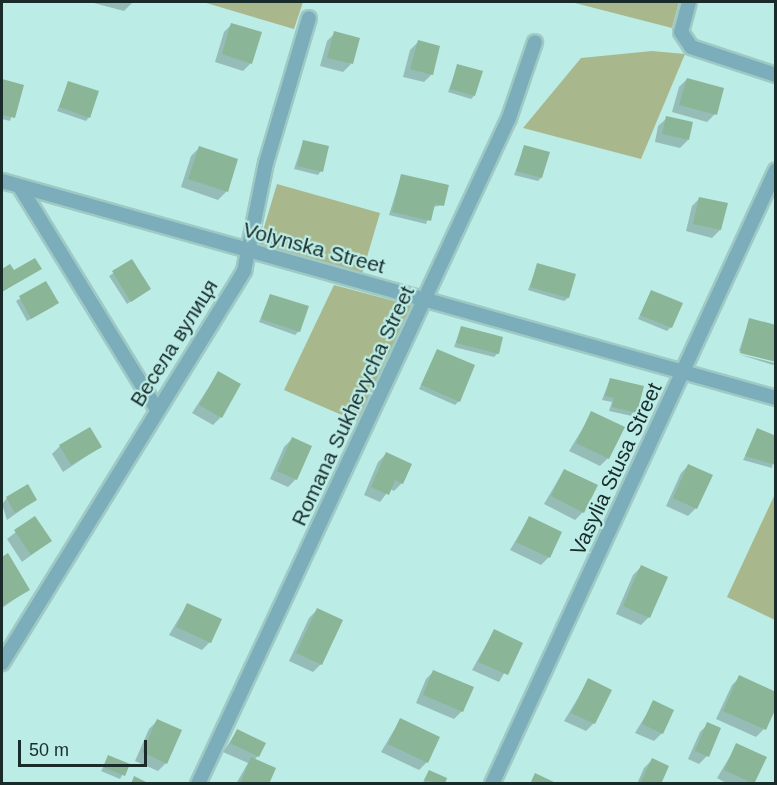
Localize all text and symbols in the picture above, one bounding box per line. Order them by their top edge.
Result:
street label: Volynska Street [240,217,388,279]
street label: Весела вулиця [125,275,223,411]
street label: Romana Sukhevycha Street [286,282,420,530]
street label: Vasylia Stusa Street [565,379,667,559]
scale bar [21,728,150,766]
text: 50 m [29,740,69,760]

